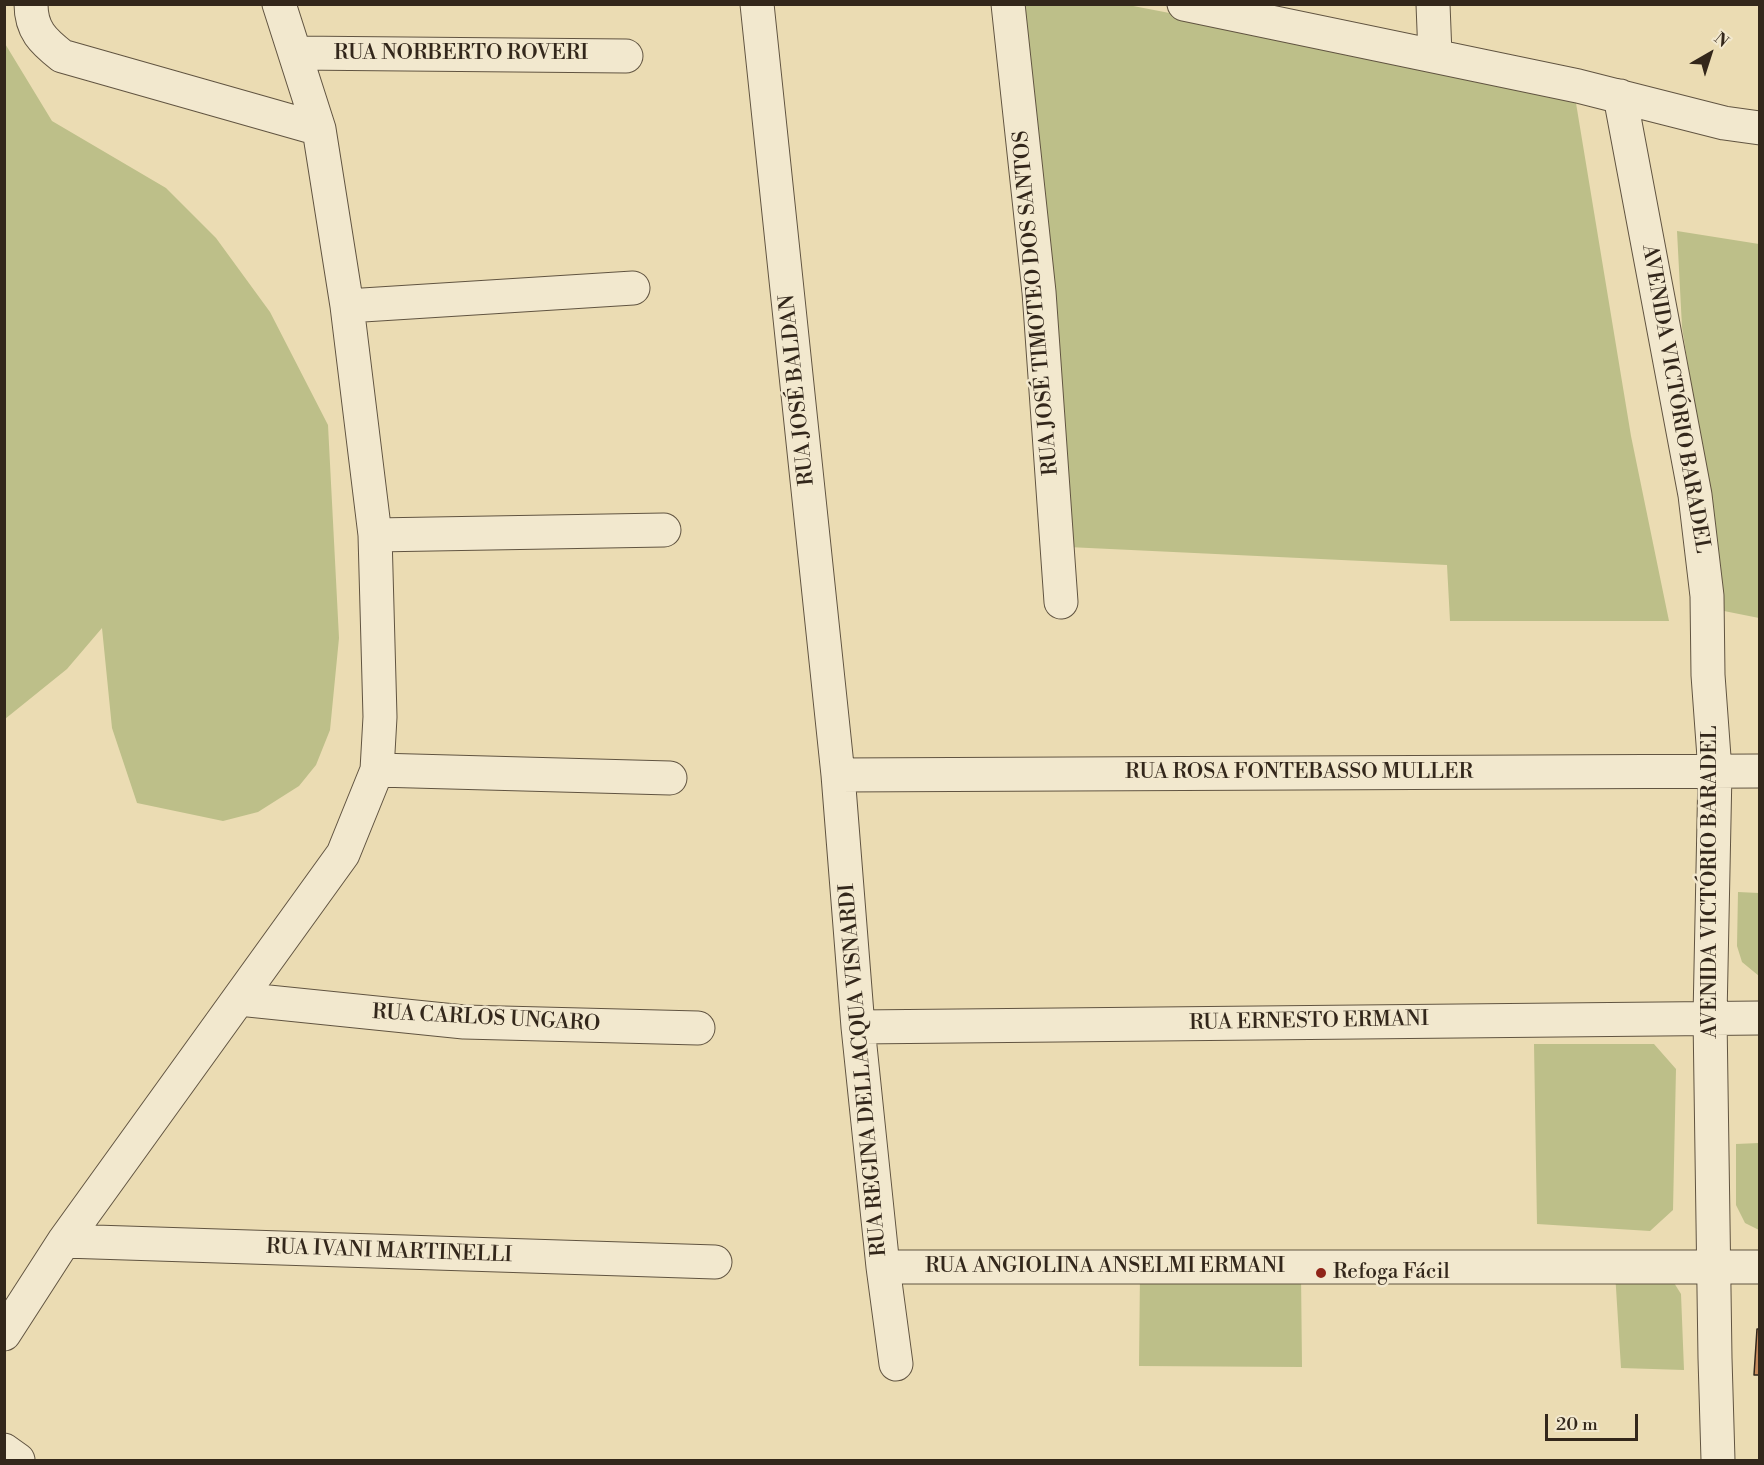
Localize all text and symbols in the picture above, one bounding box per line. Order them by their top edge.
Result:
north arrow [1680,24,1740,84]
text: N [1710,28,1733,52]
street label: RUA NORBERTO ROVERI [334,41,588,67]
street label: RUA JOSÉ TIMOTEO DOS SANTOS [1009,129,1065,477]
street label: AVENIDA VICTÓRIO BARADEL [1635,243,1715,555]
street label: RUA JOSÉ BALDAN [775,293,821,487]
street label: AVENIDA VICTÓRIO BARADEL [1698,726,1724,1038]
street label: RUA ROSA FONTEBASSO MULLER [1125,760,1473,786]
street label: RUA REGINA DELLACQUA VISNARDI [835,883,893,1257]
street label: RUA CARLOS UNGARO [371,1000,601,1038]
street label: RUA ERNESTO ERMANI [1189,1007,1429,1037]
street label: RUA IVANI MARTINELLI [265,1235,513,1269]
street label: RUA ANGIOLINA ANSELMI ERMANI [925,1254,1285,1280]
place label: Refoga Fácil [1333,1260,1450,1286]
marker: Refoga Fácil [1314,1266,1328,1280]
scale bar [1548,1402,1641,1440]
text: 20 m [1556,1413,1598,1436]

